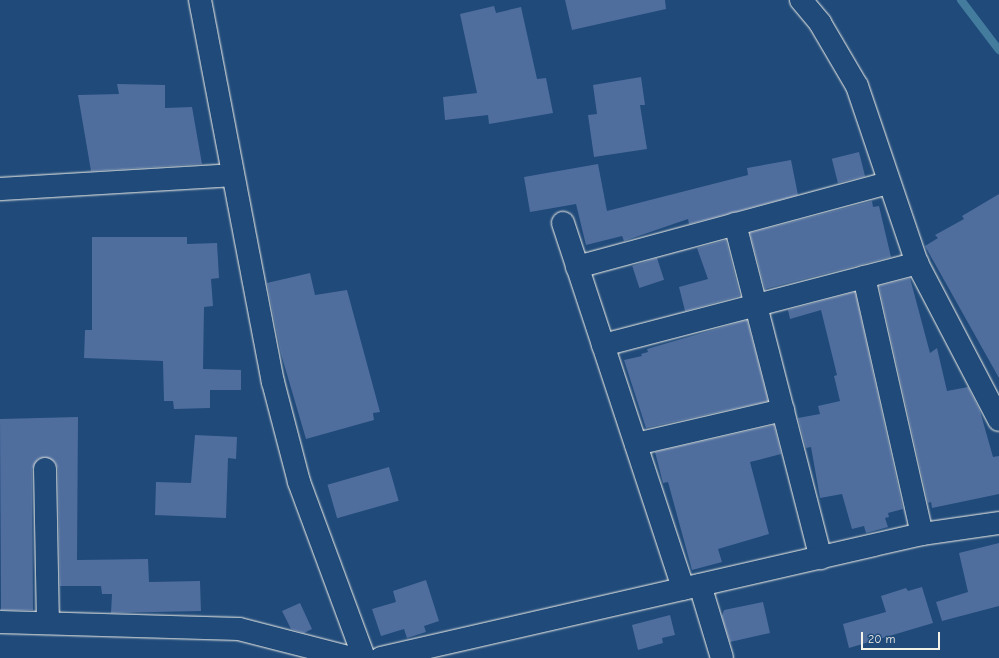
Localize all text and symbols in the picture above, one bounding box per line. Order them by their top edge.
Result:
scale bar [863,624,942,650]
text: 20 m [868,632,896,646]

